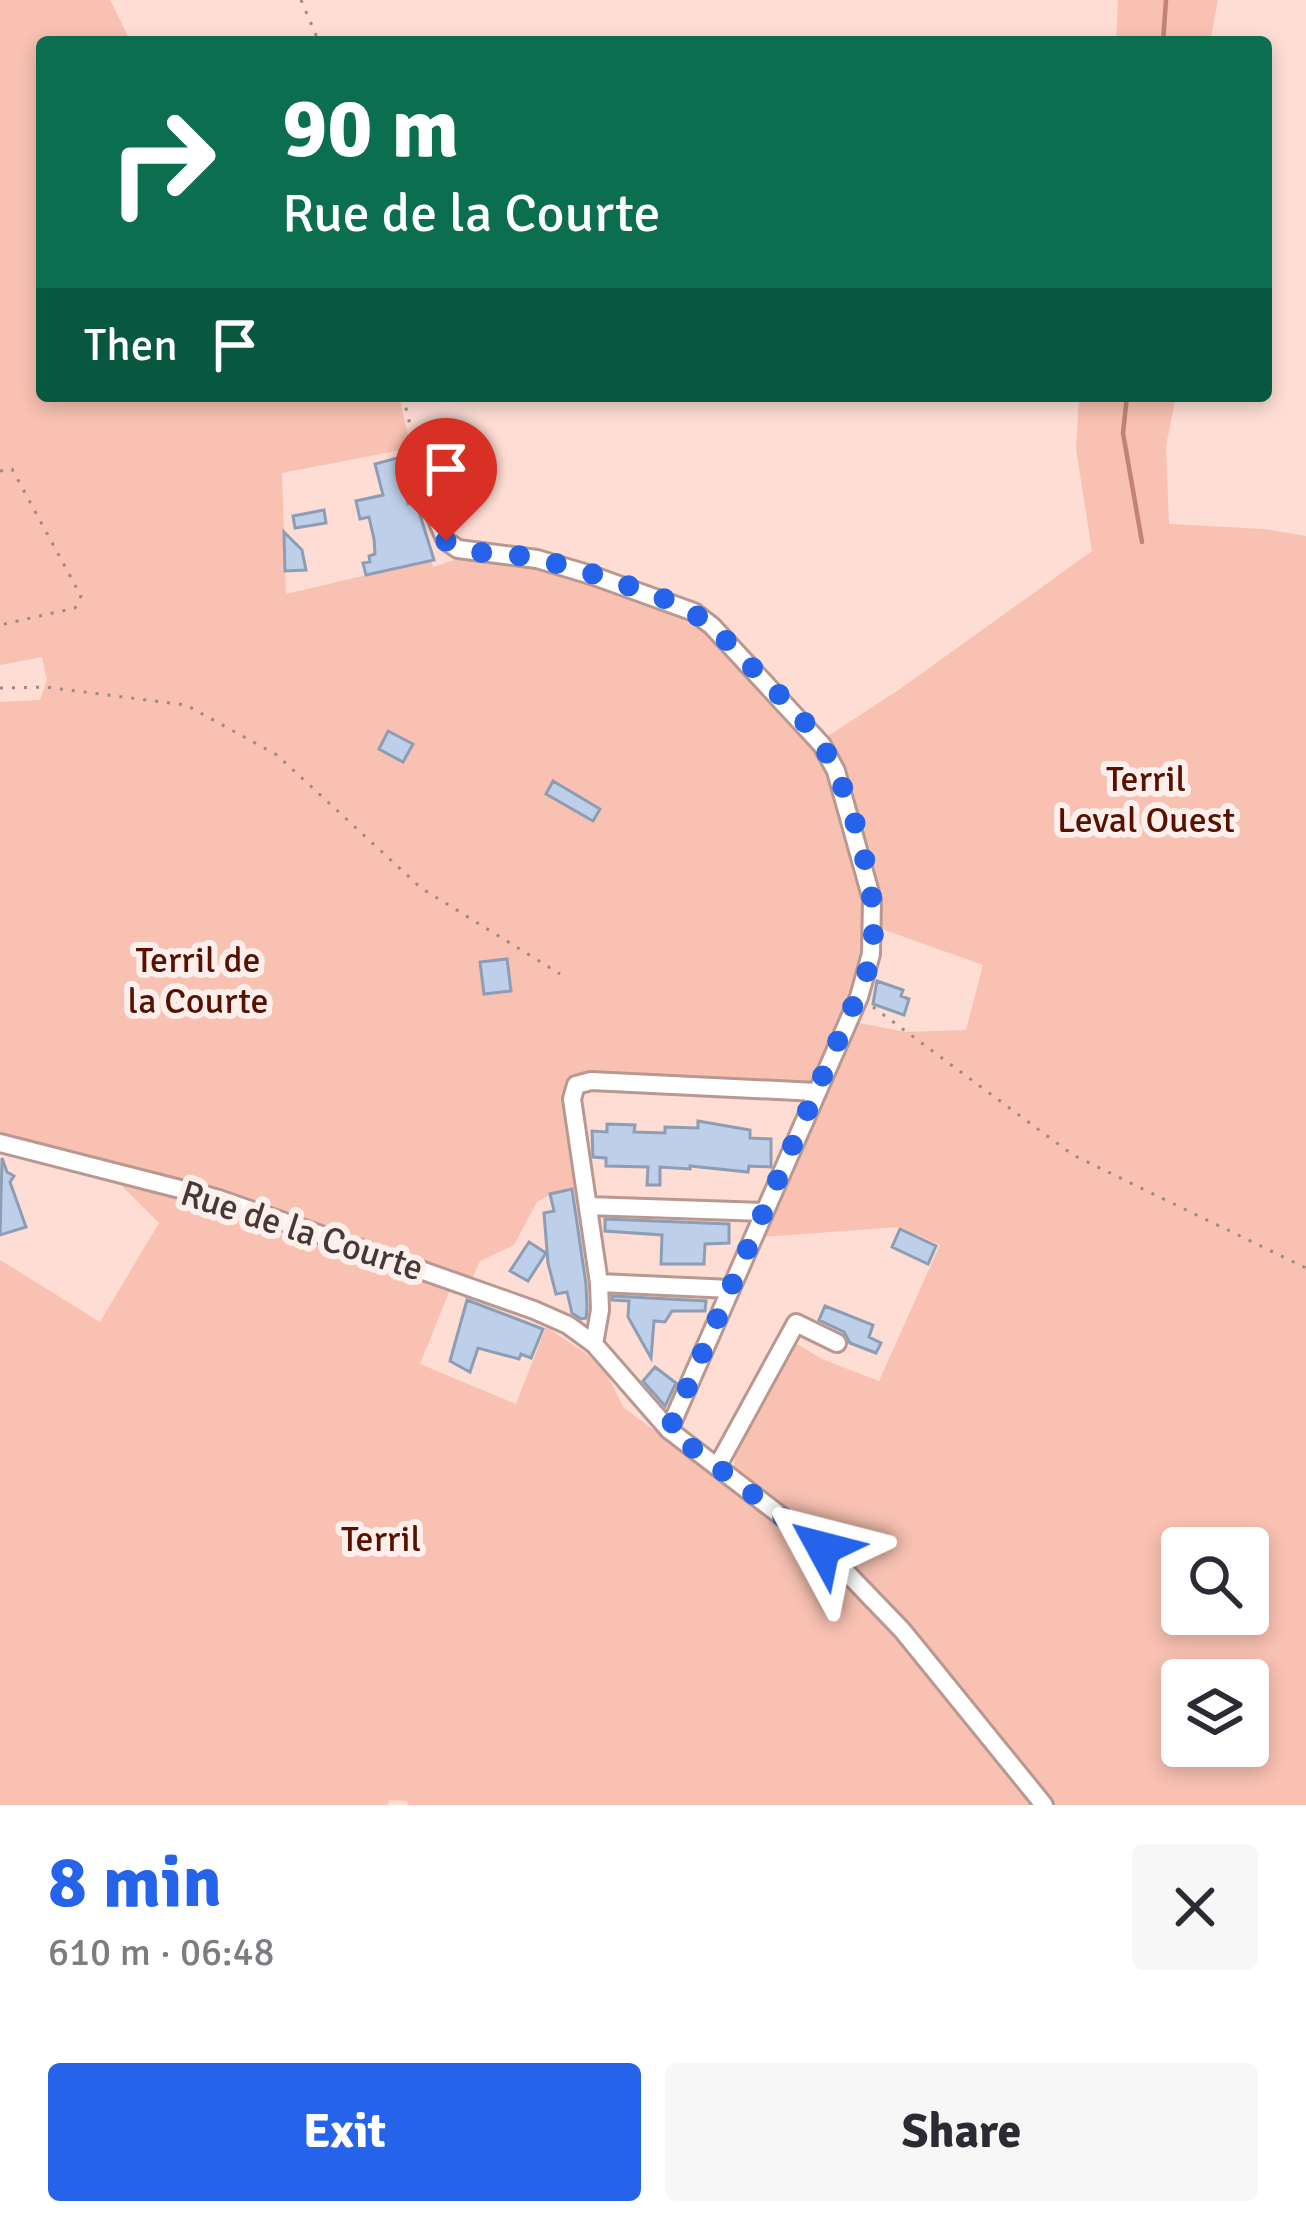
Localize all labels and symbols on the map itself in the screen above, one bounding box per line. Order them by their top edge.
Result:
pin [395,418,497,541]
park label: Terril Leval Ouest [1057,757,1235,843]
park label: Terril de la Courte [128,938,268,1024]
street label: Rue de la Courte [175,1171,429,1291]
position arrow [760,1485,886,1611]
park label: Terril [341,1517,421,1562]

